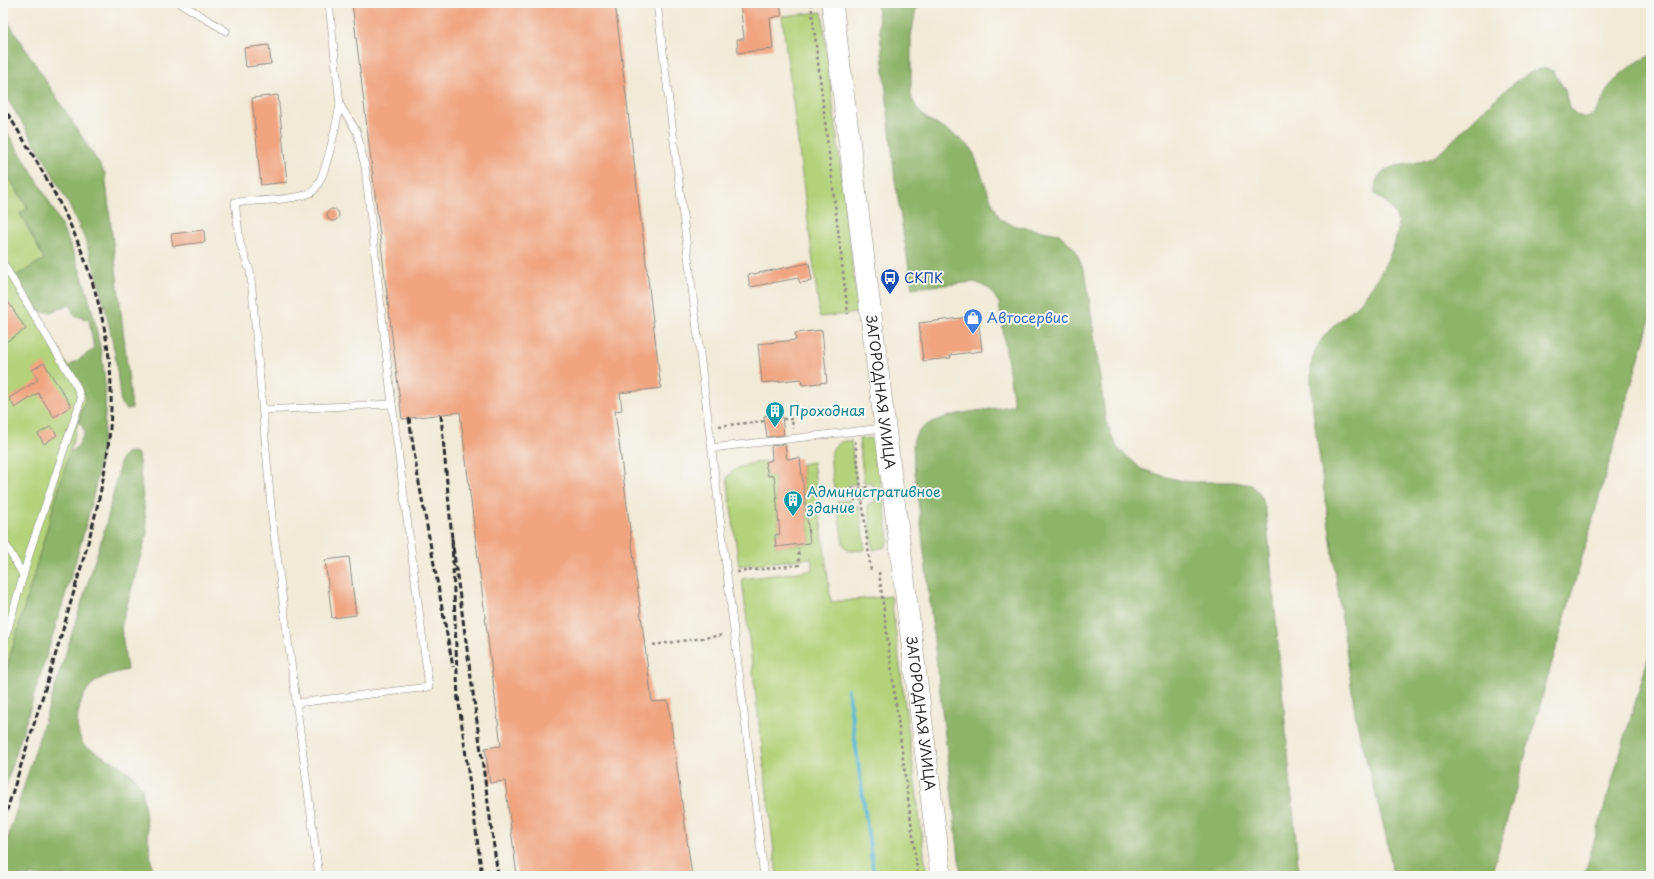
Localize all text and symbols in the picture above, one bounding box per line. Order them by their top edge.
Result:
bus stop icon: СКПК [879,267,901,295]
place label: СКПК [904,267,943,288]
shop icon: Автосервис [962,307,984,335]
place label: Автосервис [987,307,1068,328]
street label: ЗАГОРОДНАЯ УЛИЦА [861,314,901,470]
building icon: Проходная [764,400,786,428]
place label: Проходная [789,400,865,421]
place label: Административное здание [806,481,941,518]
building icon: Административное здание [782,489,804,517]
street label: ЗАГОРОДНАЯ УЛИЦА [901,635,941,792]

